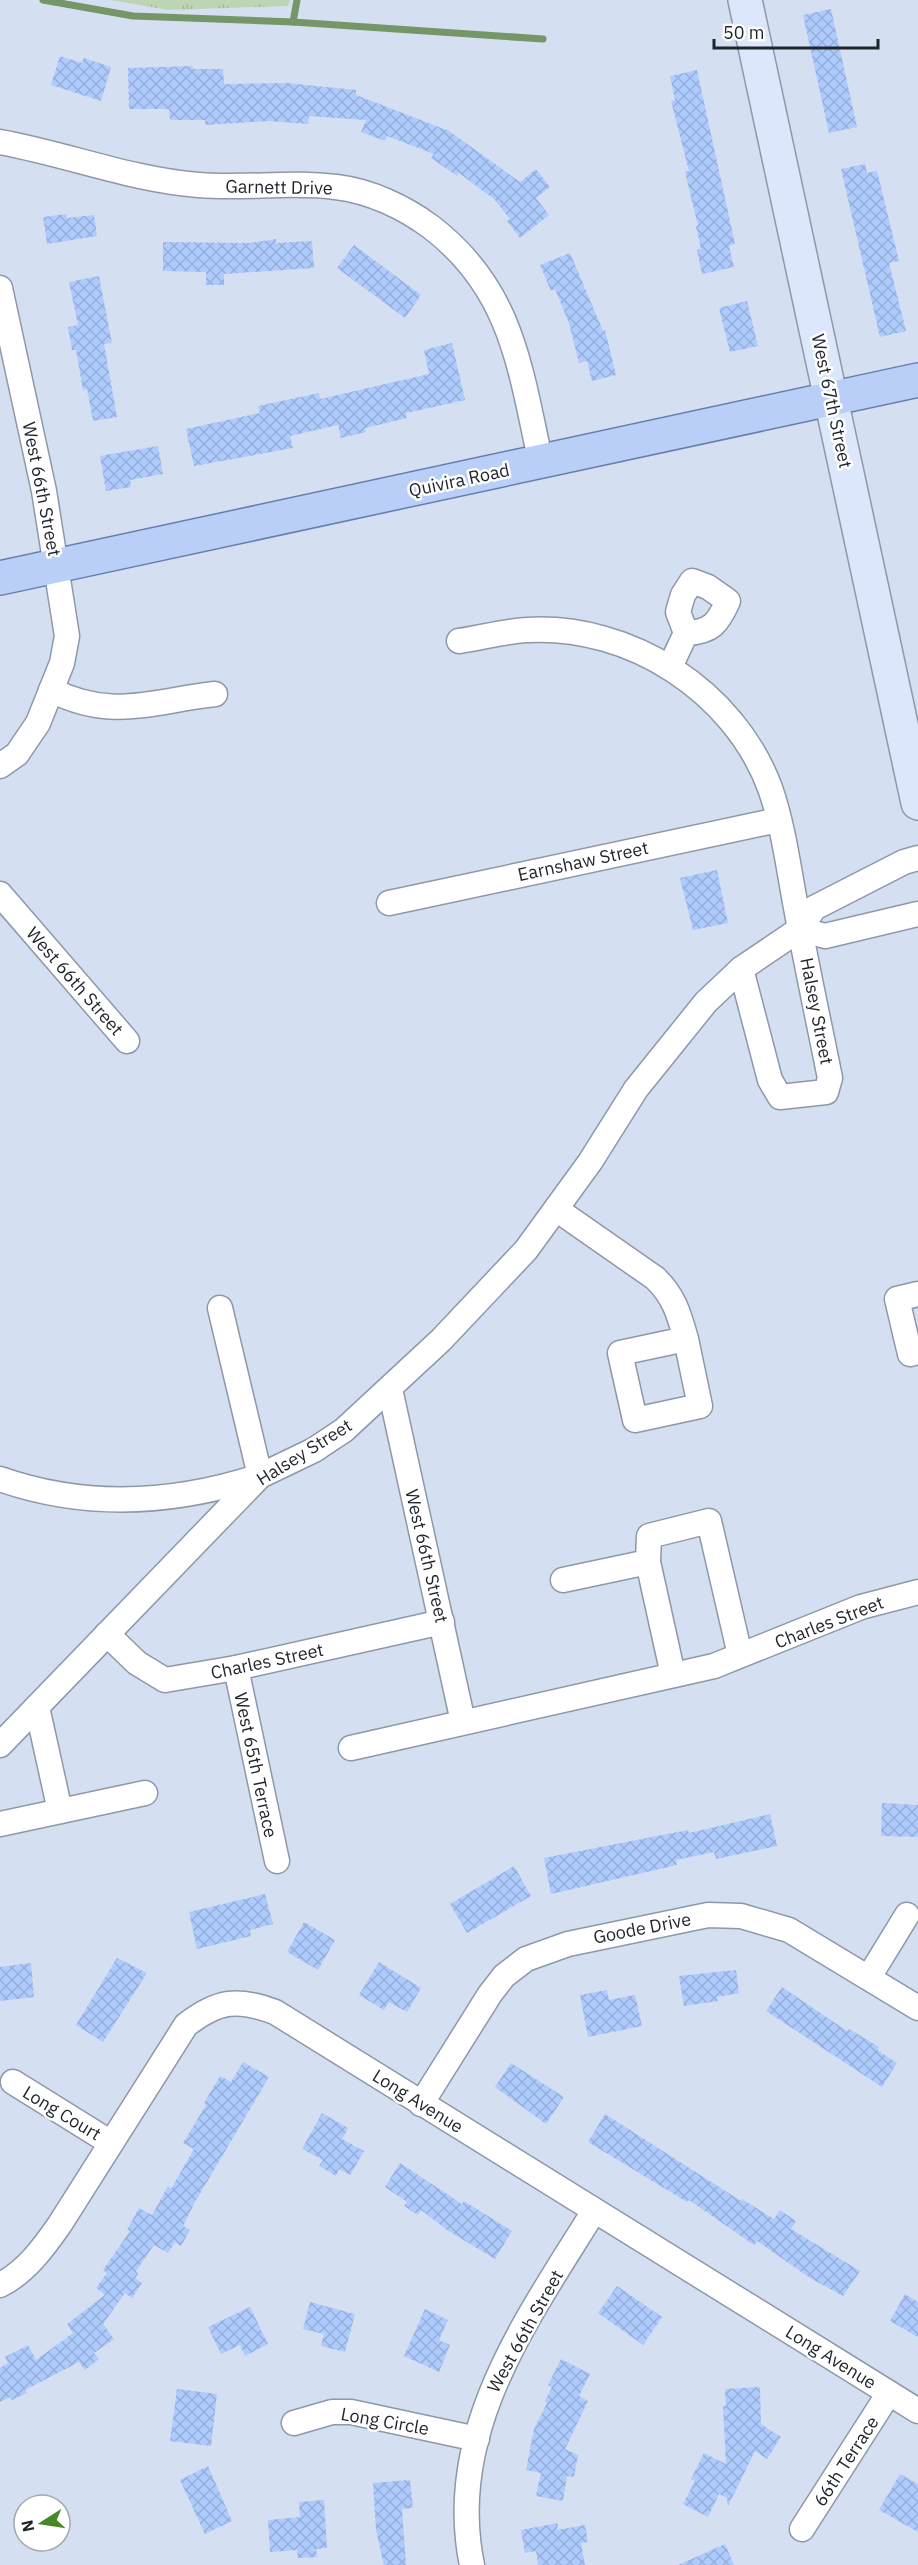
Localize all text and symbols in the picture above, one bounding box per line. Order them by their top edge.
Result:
scale bar [714,12,878,50]
text: 50 m [723,21,765,44]
street label: Garnett Drive [225,175,333,199]
street label: West 67th Street [807,332,857,470]
street label: West 66th Street [18,420,66,558]
street label: Quivira Road [406,458,512,502]
street label: Earnshaw Street [516,836,650,886]
street label: West 66th Street [22,922,128,1040]
street label: Halsey Street [795,956,839,1066]
street label: Halsey Street [252,1414,356,1490]
street label: West 66th Street [400,1487,454,1625]
street label: Charles Street [771,1591,887,1653]
street label: Charles Street [208,1638,326,1684]
street label: West 65th Terrace [229,1690,283,1840]
street label: Goode Drive [591,1907,693,1949]
street label: Long Avenue [368,2064,468,2138]
street label: Long Court [19,2081,105,2145]
street label: West 66th Street [482,2266,568,2396]
street label: Long Avenue [781,2320,881,2394]
street label: Long Circle [339,2402,431,2440]
street label: 66th Terrace [808,2411,884,2510]
north arrow [12,2493,72,2553]
text: N [16,2518,38,2534]

